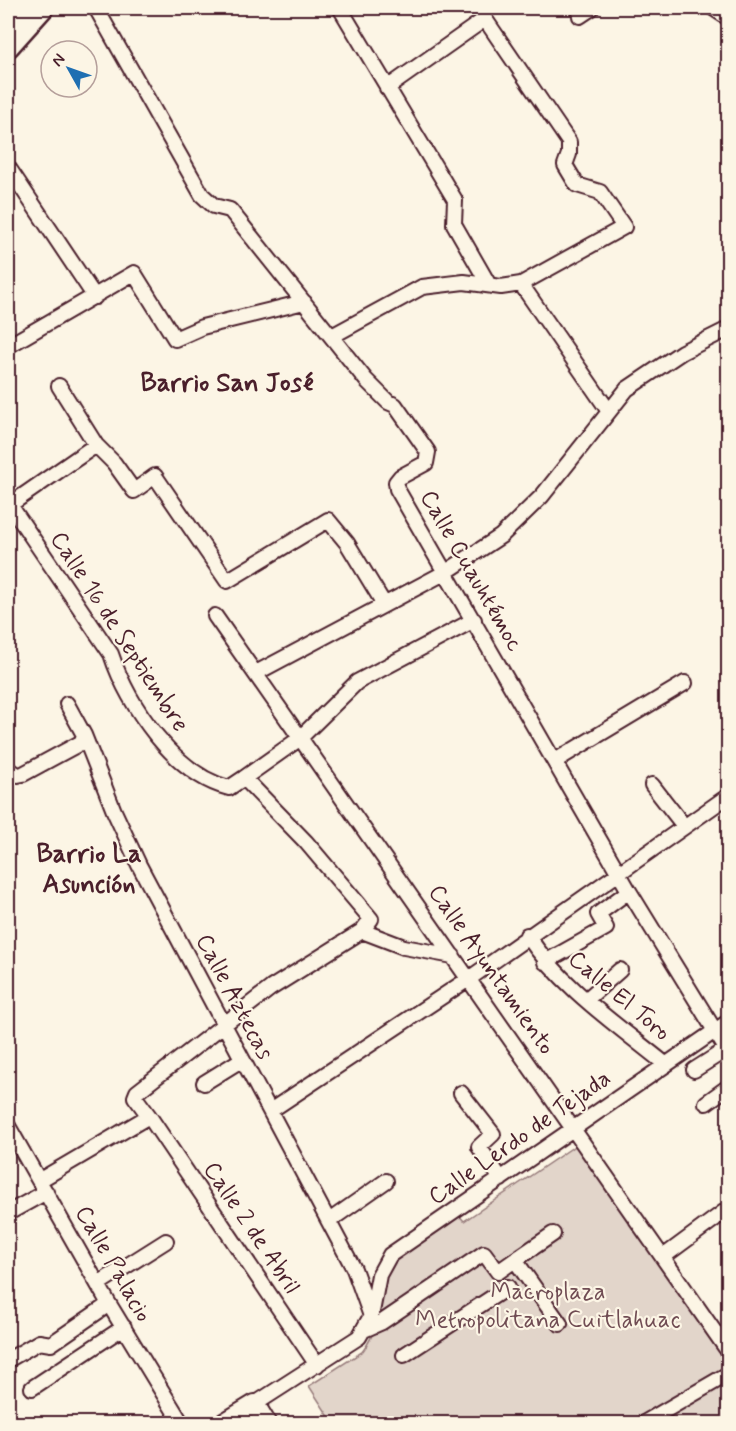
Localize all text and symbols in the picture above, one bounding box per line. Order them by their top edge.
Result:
north arrow [39,39,99,99]
text: N [47,49,70,71]
district label: Barrio San José [140,367,314,401]
street label: Calle Cuauhtémoc [412,485,530,657]
street label: Calle 16 de Septiembre [43,526,195,738]
district label: Barrio La Asunción [36,838,142,902]
street label: Calle Ayuntamiento [421,879,561,1061]
street label: Calle Aztecas [188,929,280,1066]
street label: Calle El Toro [561,944,677,1048]
street label: Calle Lerdo de Tejada [423,1063,617,1213]
street label: Calle 2 de Abril [195,1156,307,1300]
street label: Calle Palacio [67,1200,159,1328]
park label: Macroplaza Metropolitana Cuitlahuac [415,1277,681,1336]

